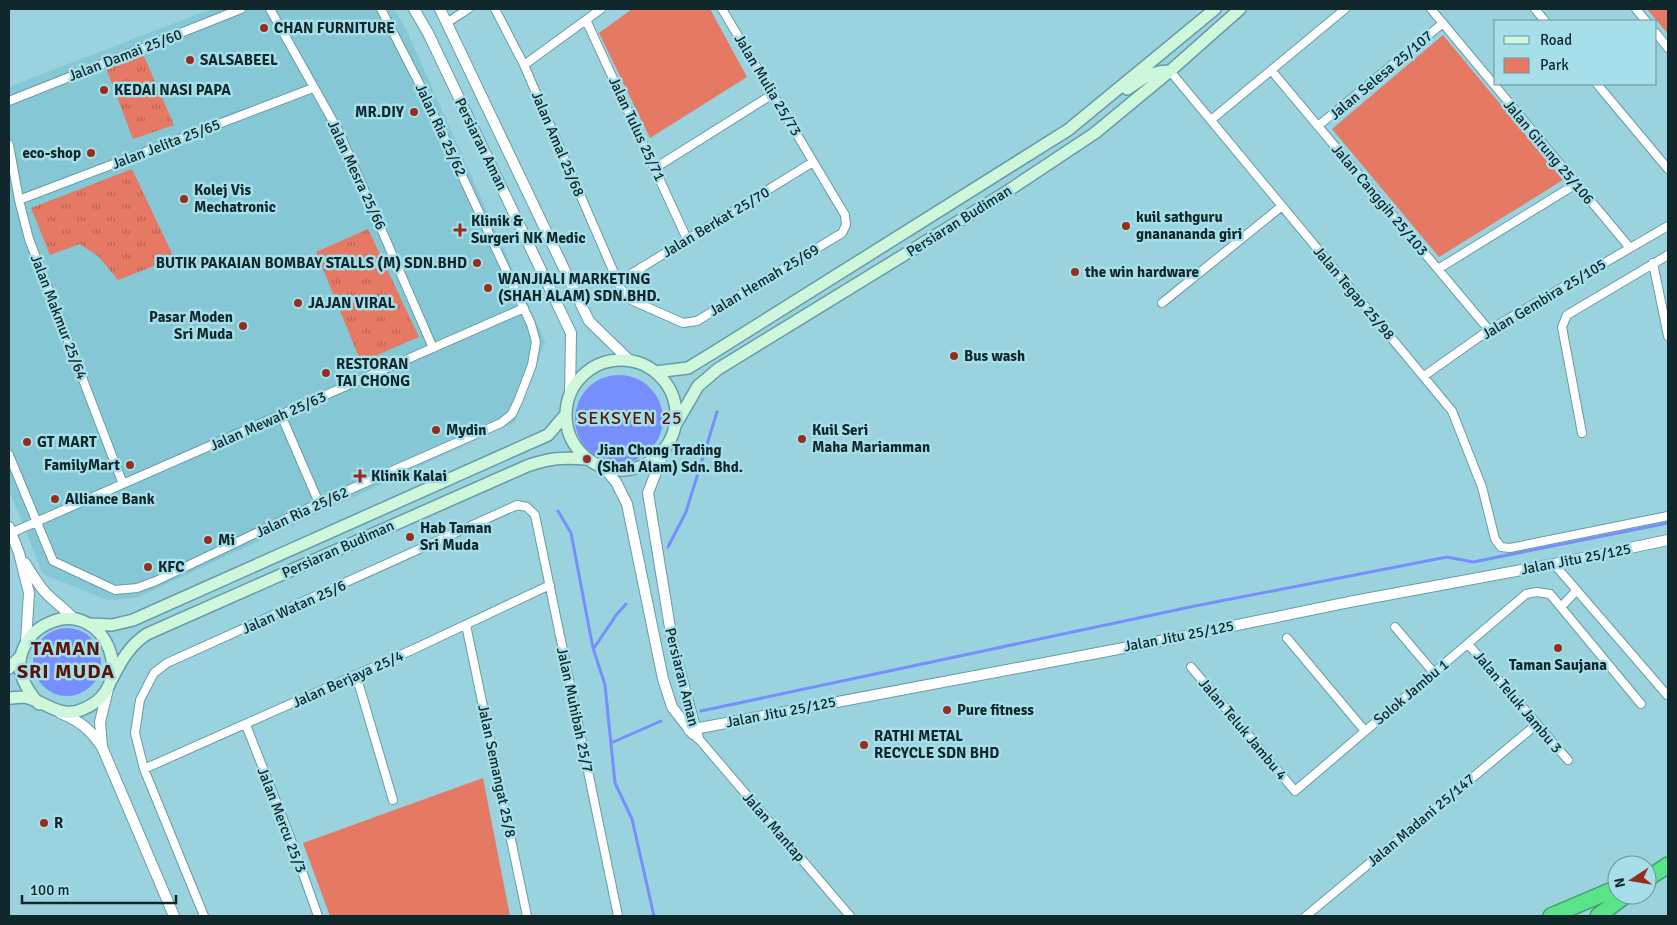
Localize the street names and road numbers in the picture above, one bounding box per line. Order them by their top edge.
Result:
street label: Jalan Damai 25/60 [66,25,184,85]
street label: Jalan Selesa 25/107 [1326,27,1436,123]
street label: Jalan Mulia 25/73 [730,31,806,139]
street label: Jalan Tulus 25/71 [605,74,669,184]
street label: Jalan Ria 25/62 [412,81,470,179]
street label: Jalan Amal 25/68 [528,89,588,199]
street label: Persiaran Aman [451,95,511,193]
street label: Jalan Girung 25/106 [1500,96,1598,208]
street label: Jalan Jelita 25/65 [109,115,223,173]
street label: Jalan Mesra 25/66 [324,117,390,233]
street label: Jalan Canggih 25/103 [1328,140,1432,260]
street label: Persiaran Budiman [903,181,1015,261]
street label: Jalan Berkat 25/70 [659,183,773,261]
street label: Jalan Hemah 25/69 [706,240,822,320]
street label: Jalan Tegap 25/98 [1310,243,1398,343]
street label: Jalan Makmur 25/64 [27,252,91,382]
street label: Jalan Gembira 25/105 [1479,255,1609,343]
street label: Jalan Mewah 25/63 [207,387,329,455]
street label: Jalan Ria 25/62 [253,483,351,541]
street label: Persiaran Budiman [279,516,397,582]
street label: Jalan Jitu 25/125 [1519,540,1633,578]
street label: Jalan Watan 25/6 [239,576,349,638]
street label: Jalan Jitu 25/125 [1122,617,1236,655]
street label: Persiaran Aman [661,626,703,728]
street label: Jalan Berjaya 25/4 [290,646,406,712]
street label: Jalan Muhibah 25/7 [553,646,597,774]
street label: Jalan Teluk Jambu 3 [1470,647,1566,757]
street label: Solok Jambu 1 [1370,655,1452,729]
street label: Jalan Teluk Jambu 4 [1195,674,1291,784]
street label: Jalan Jitu 25/125 [724,693,838,731]
street label: Jalan Semangat 25/8 [474,703,520,839]
street label: Jalan Mercu 25/3 [254,765,310,875]
street label: Jalan Madani 25/147 [1363,770,1479,870]
street label: Jalan Mantap [739,789,809,865]

